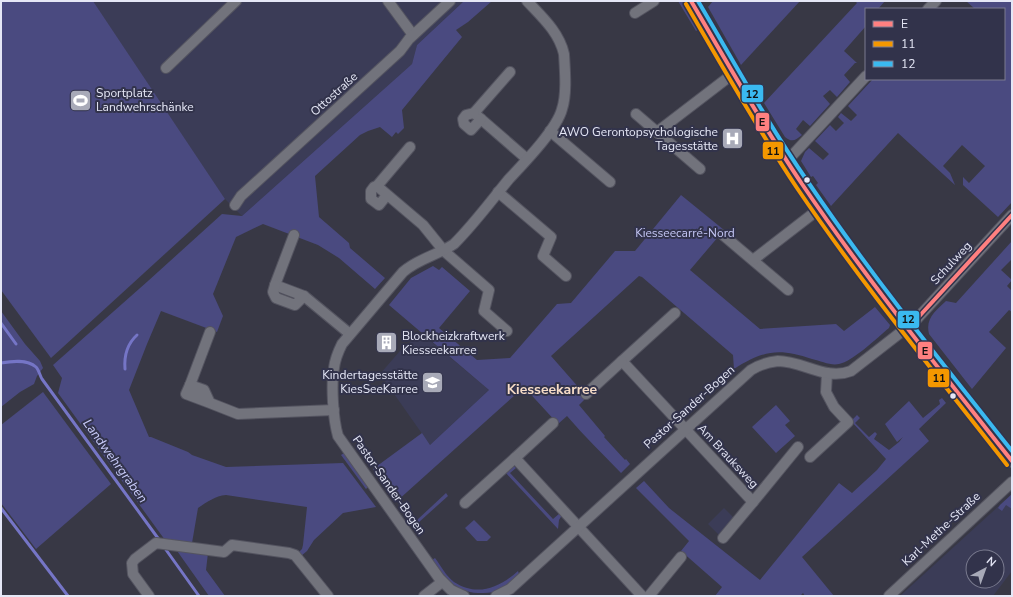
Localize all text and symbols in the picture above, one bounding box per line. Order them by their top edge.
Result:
legend [865,8,1005,80]
text: E [901,16,908,32]
text: 11 [901,36,915,52]
text: 12 [901,56,915,72]
street label: Ottostraße [307,69,361,119]
line badge: 12 [741,84,764,103]
place label: Sportplatz Landwehrschänke [96,85,194,115]
sports icon: Sportplatz Landwehrschänke [67,87,93,113]
text: 12 [745,87,759,102]
line badge: E [755,112,770,132]
text: E [759,115,765,130]
place label: AWO Gerontopsychologische Tagesstätte [559,124,718,154]
hospital icon: AWO Gerontopsychologische Tagesstätte [720,126,746,152]
line badge: 11 [762,141,784,160]
text: 11 [766,144,780,159]
unlabelled marker [802,175,812,185]
park label: Kiesseecarré-Nord [635,225,735,241]
street label: Schulweg [927,238,975,288]
line badge: 12 [897,310,920,329]
text: 12 [901,312,915,327]
place label: Blockheizkraftwerk Kiesseekarree [402,328,506,358]
building icon: Blockheizkraftwerk Kiesseekarree [373,330,399,356]
line badge: E [917,341,933,360]
text: E [922,344,928,359]
street label: Pastor-Sander-Bogen [640,362,738,452]
place label: Kindertagesstätte KiesSeeKarree [322,367,418,397]
line badge: 11 [927,368,950,388]
school or university icon: Kindertagesstätte KiesSeeKarree [420,369,446,395]
text: 11 [932,371,946,386]
district label: Kiesseekarree [507,380,598,399]
unlabelled marker [948,391,958,401]
water label: Landwehrgraben [78,415,152,507]
street label: Am Brauksweg [694,420,762,492]
street label: Pastor-Sander-Bogen [349,432,429,538]
street label: Karl-Methe-Straße [898,488,984,570]
north arrow [965,549,1005,589]
text: N [983,553,999,570]

